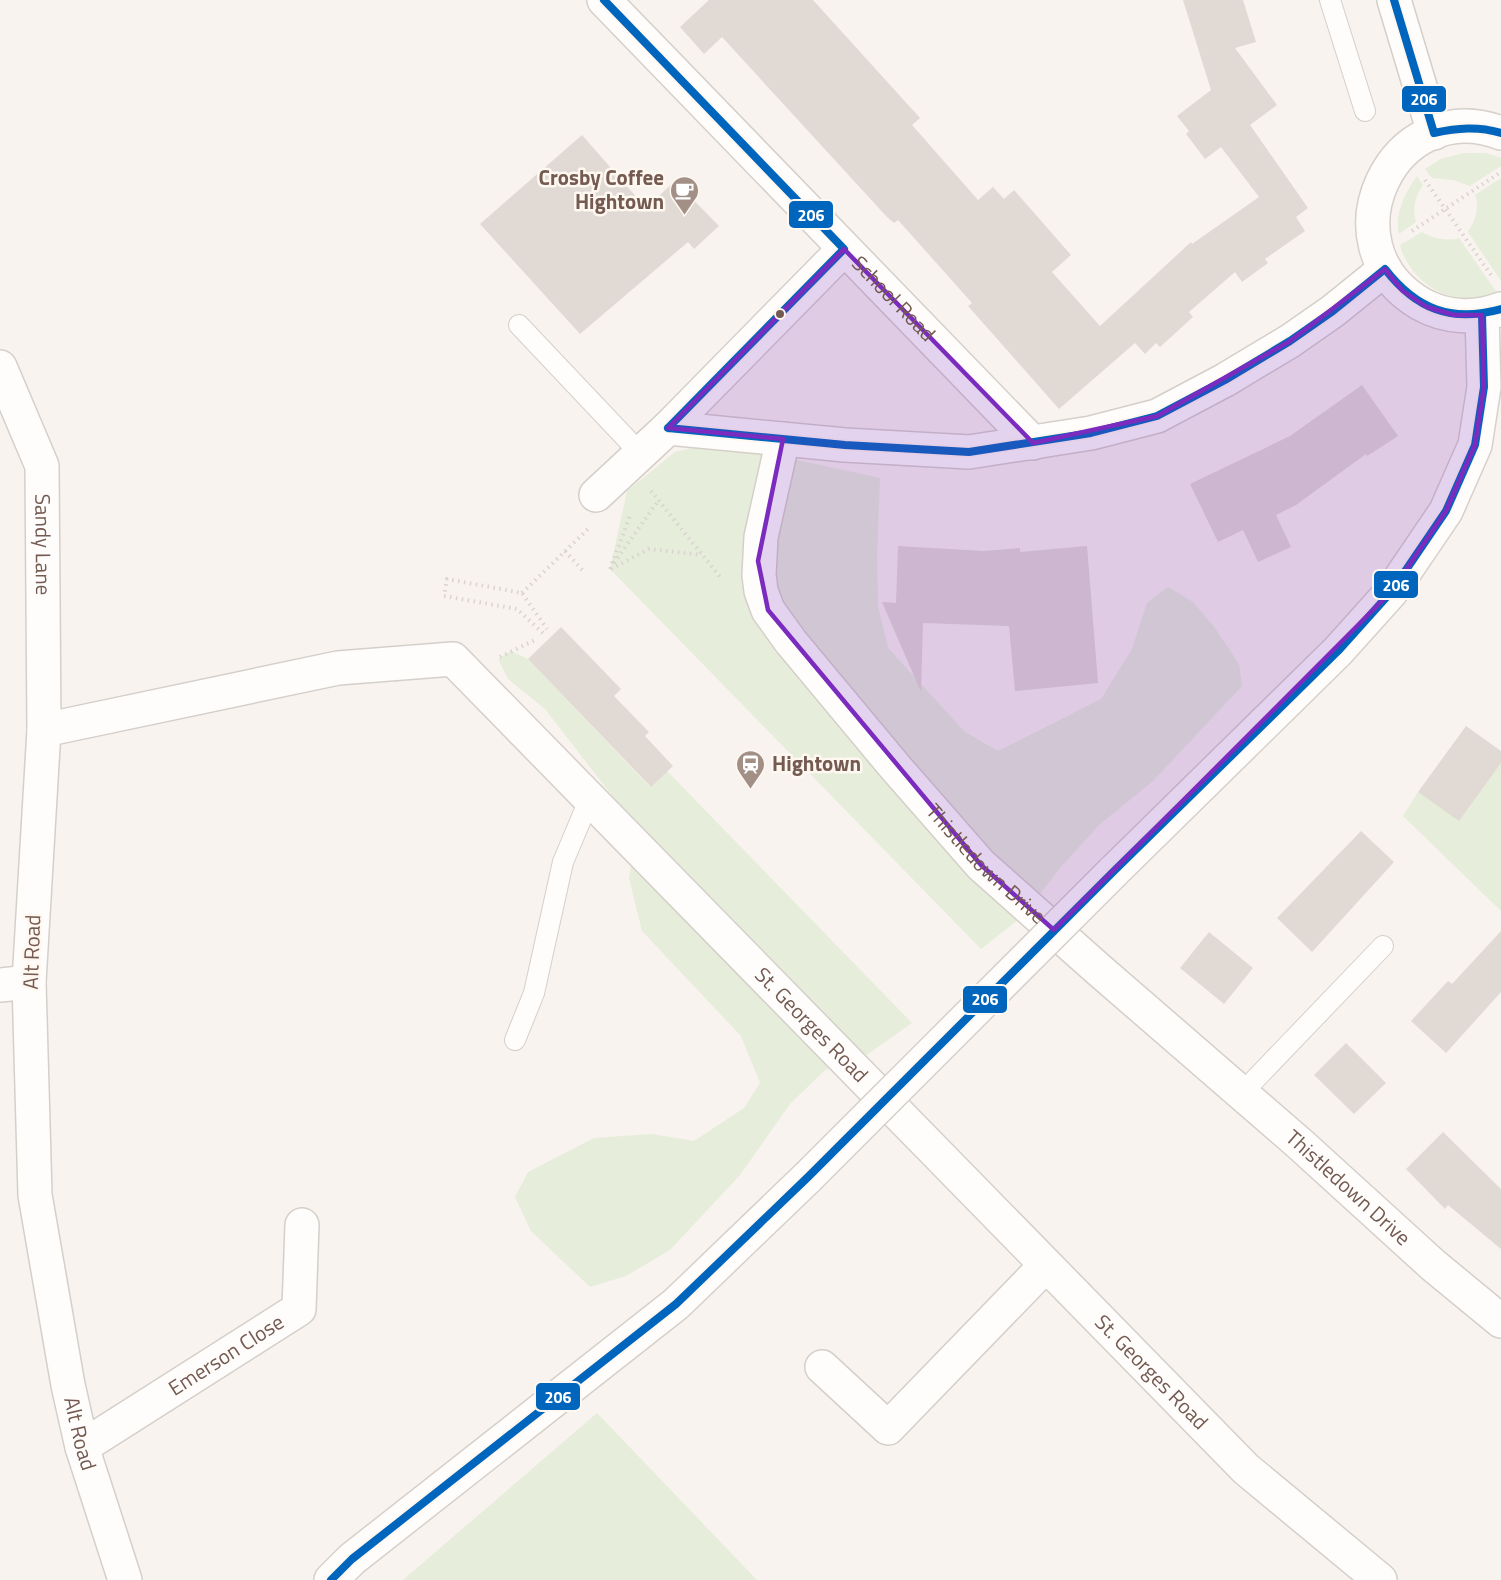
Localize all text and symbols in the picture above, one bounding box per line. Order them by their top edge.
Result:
line badge: 206 [1401,85,1447,113]
text: 206 [1411,87,1437,111]
place label: Crosby Coffee Hightown [539,161,664,217]
cafe icon: Crosby Coffee Hightown [669,174,701,216]
line badge: 206 [788,200,834,229]
text: 206 [798,203,824,227]
street label: School Road [845,248,944,348]
unlabelled marker [774,308,786,320]
street label: Sandy Lane [27,494,60,595]
line badge: 206 [1373,570,1419,599]
text: 206 [1383,573,1409,597]
place label: Hightown [772,747,861,779]
station icon: Hightown [735,748,767,790]
street label: Thistledown Drive [919,796,1054,931]
street label: Alt Road [14,914,48,990]
street label: St. Georges Road [748,959,876,1089]
line badge: 206 [962,985,1008,1014]
text: 206 [972,987,998,1011]
street label: Thistledown Drive [1279,1121,1418,1252]
street label: Emerson Close [162,1306,290,1403]
street label: St. Georges Road [1088,1306,1216,1437]
line badge: 206 [535,1382,581,1411]
text: 206 [545,1385,571,1409]
street label: Alt Road [56,1394,106,1474]

